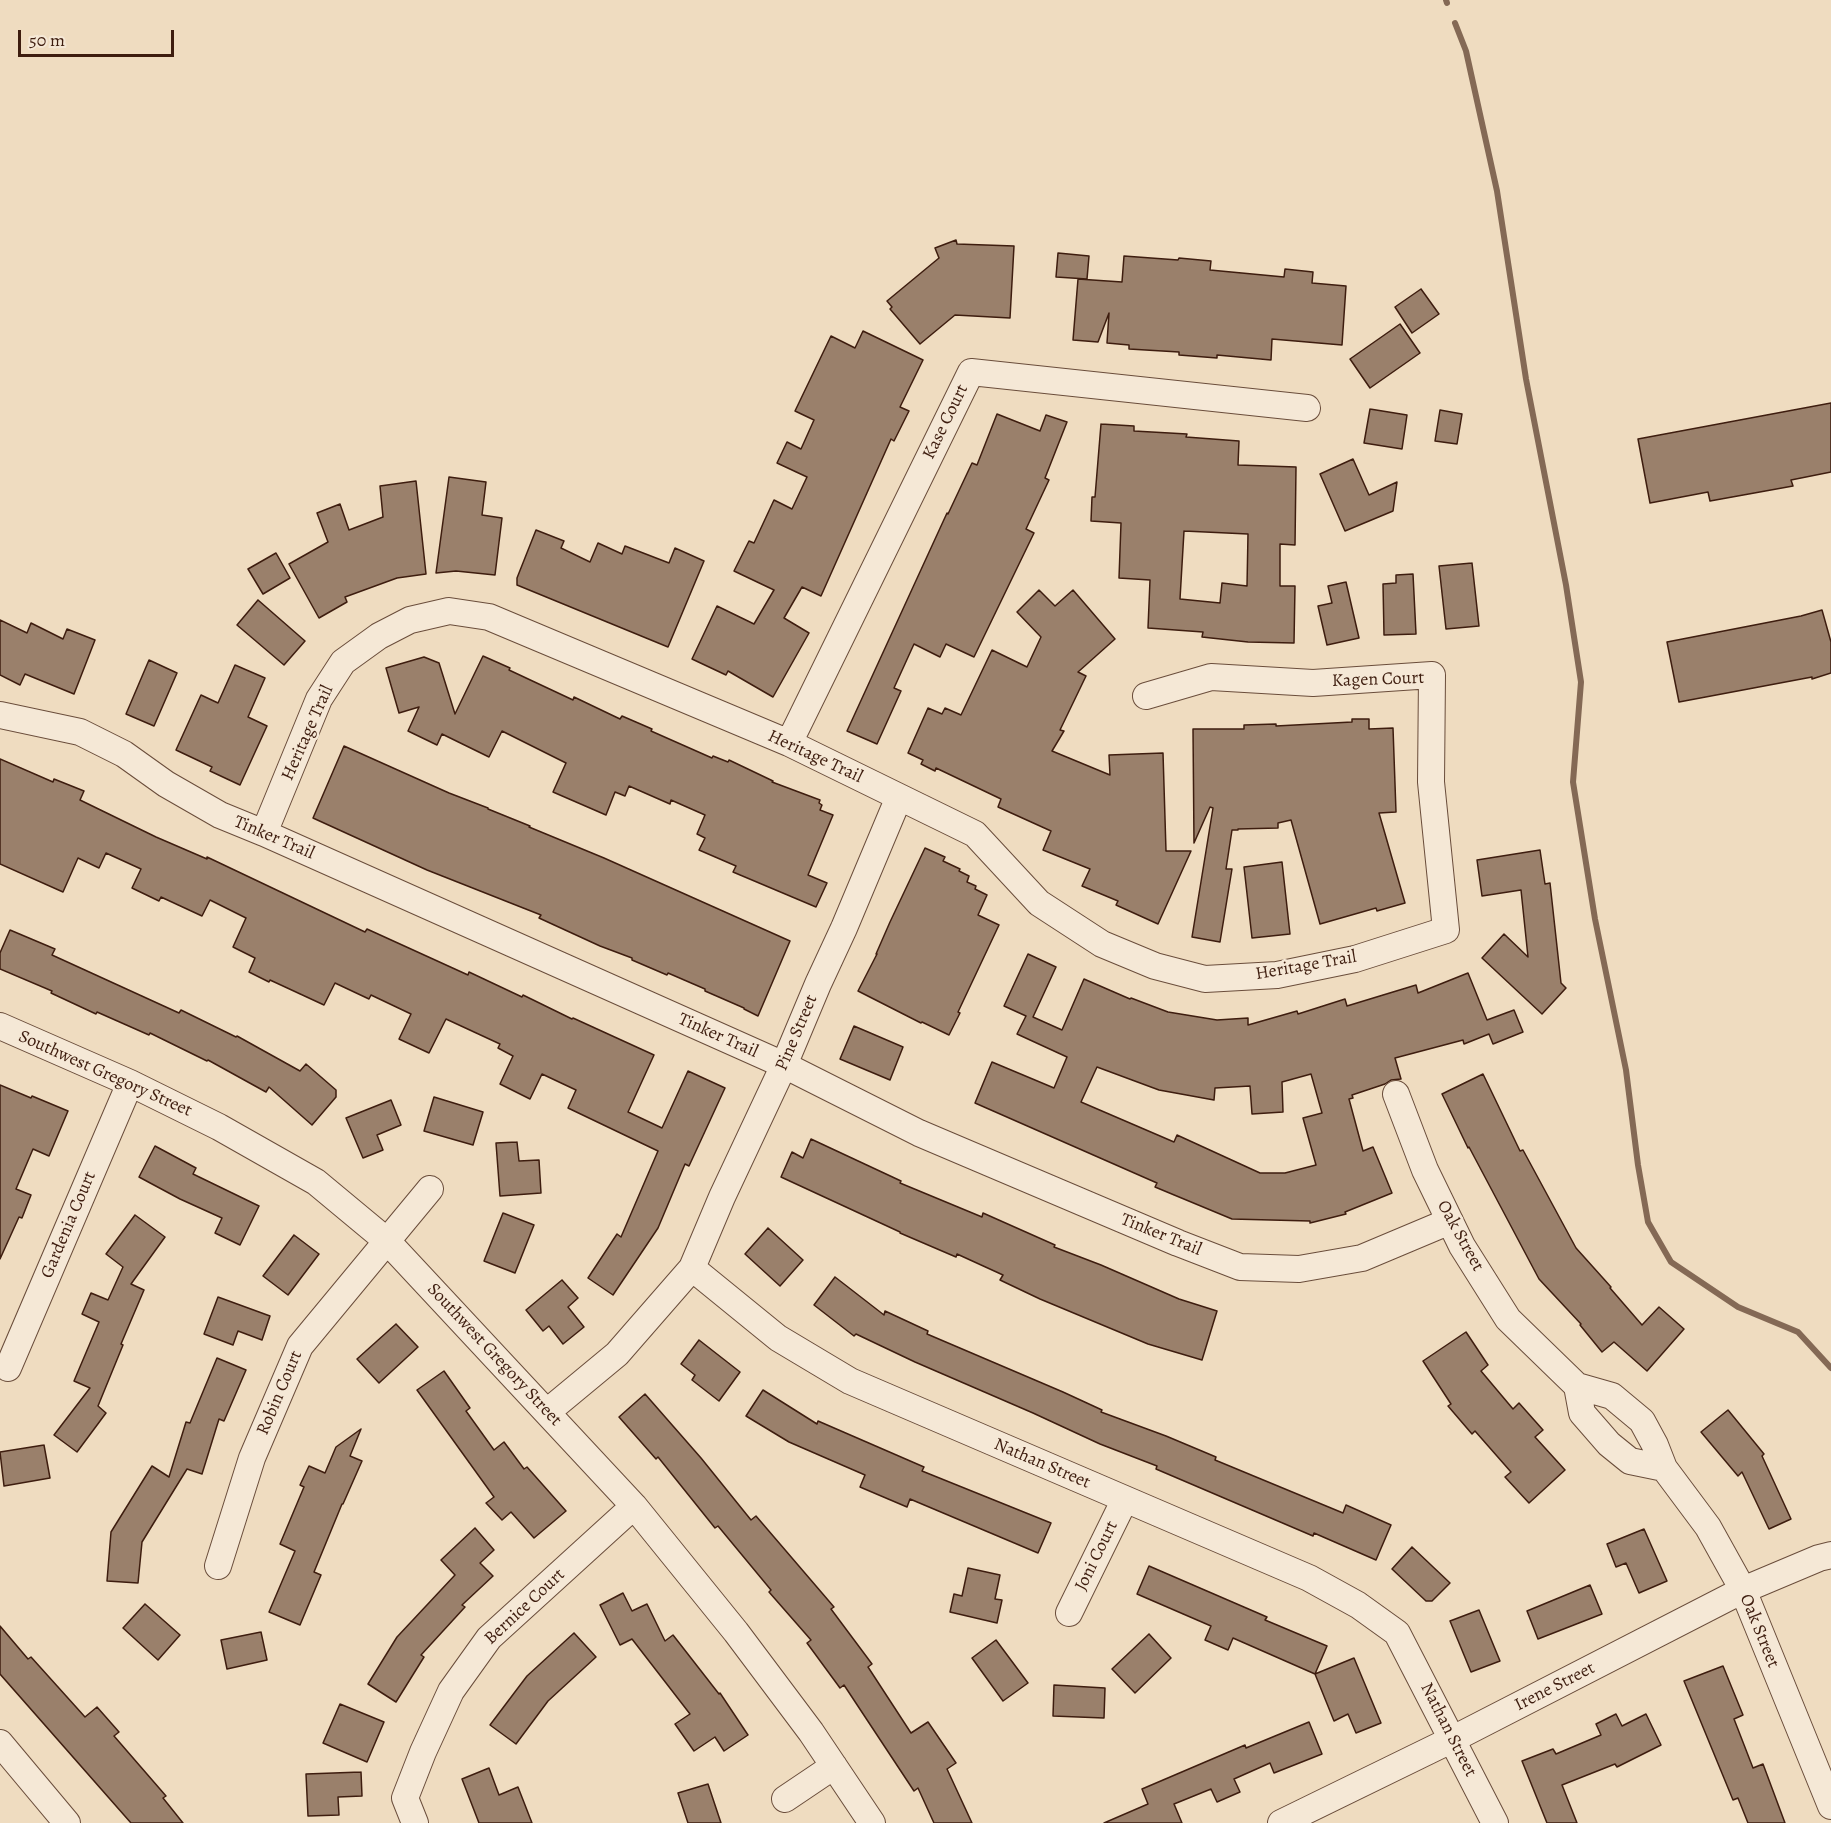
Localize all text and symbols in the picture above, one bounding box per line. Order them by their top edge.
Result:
scale bar [21,18,177,56]
text: 50 m [29,28,65,52]
street label: Kase Court [919,381,973,463]
street label: Kagen Court [1331,668,1425,692]
street label: Heritage Trail [277,682,339,784]
street label: Heritage Trail [764,726,866,788]
street label: Tinker Trail [231,811,317,865]
street label: Heritage Trail [1254,947,1358,985]
street label: Pine Street [771,992,823,1074]
street label: Tinker Trail [675,1009,761,1063]
street label: Southwest Gregory Street [15,1026,195,1122]
street label: Gardenia Court [37,1168,101,1282]
street label: Oak Street [1432,1197,1488,1275]
street label: Tinker Trail [1117,1209,1205,1261]
street label: Southwest Gregory Street [422,1279,566,1431]
street label: Robin Court [253,1348,307,1438]
street label: Nathan Street [991,1434,1093,1494]
street label: Joni Court [1071,1518,1123,1594]
street label: Bernice Court [480,1564,570,1650]
street label: Oak Street [1734,1591,1784,1671]
street label: Irene Street [1511,1658,1599,1716]
street label: Nathan Street [1415,1679,1481,1781]

